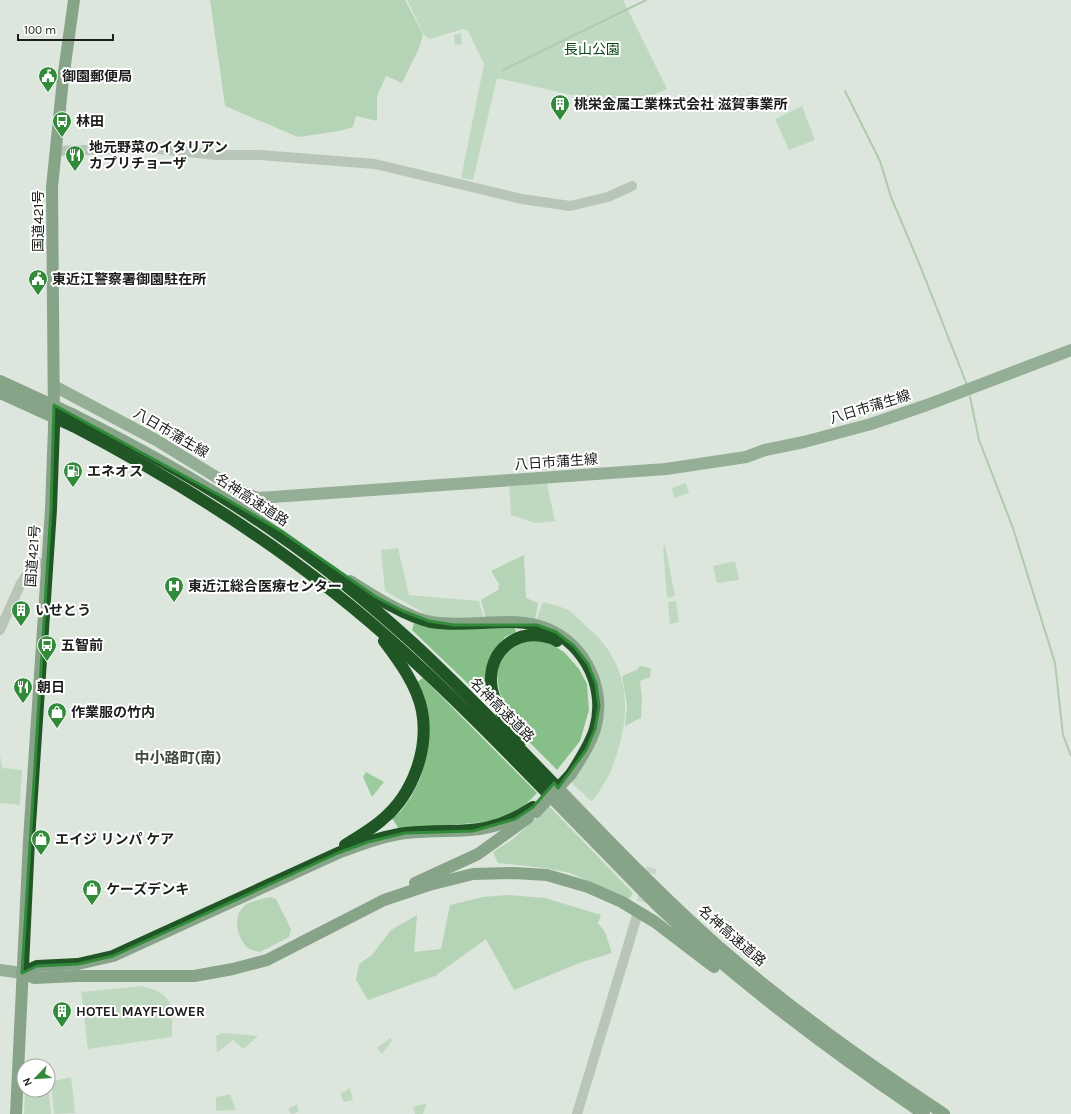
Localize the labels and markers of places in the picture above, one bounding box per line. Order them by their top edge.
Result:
public building icon: 御園郵便局 [37,65,59,93]
place label: 御園郵便局 [62,68,132,85]
building icon: 桃栄金属工業株式会社 滋賀事業所 [549,93,571,121]
place label: 桃栄金属工業株式会社 滋賀事業所 [574,96,788,113]
bus stop icon: 林田 [51,110,73,138]
place label: 林田 [76,113,104,130]
place label: 地元野菜のイタリアン カプリチョーザ [89,139,228,172]
restaurant icon: 地元野菜のイタリアン カプリチョーザ [64,144,86,172]
public building icon: 東近江警察署御園駐在所 [27,268,49,296]
place label: 東近江警察署御園駐在所 [52,271,206,288]
fuel station icon: エネオス [62,460,84,488]
place label: エネオス [87,463,143,480]
hospital icon: 東近江総合医療センター [163,575,185,603]
place label: 東近江総合医療センター [188,578,342,595]
building icon: いせとう [10,599,32,627]
place label: いせとう [35,602,91,619]
bus stop icon: 五智前 [36,634,58,662]
place label: 五智前 [61,637,103,654]
restaurant icon: 朝日 [12,676,34,704]
place label: 朝日 [37,679,65,696]
shop icon: 作業服の竹内 [46,701,68,729]
place label: 作業服の竹内 [71,704,155,721]
shop icon: エイジ リンパ ケア [30,828,52,856]
place label: エイジ リンパ ケア [55,831,174,848]
shop icon: ケーズデンキ [81,878,103,906]
place label: ケーズデンキ [106,881,189,898]
building icon: HOTEL MAYFLOWER [51,1000,73,1028]
place label: HOTEL MAYFLOWER [76,1003,205,1020]

